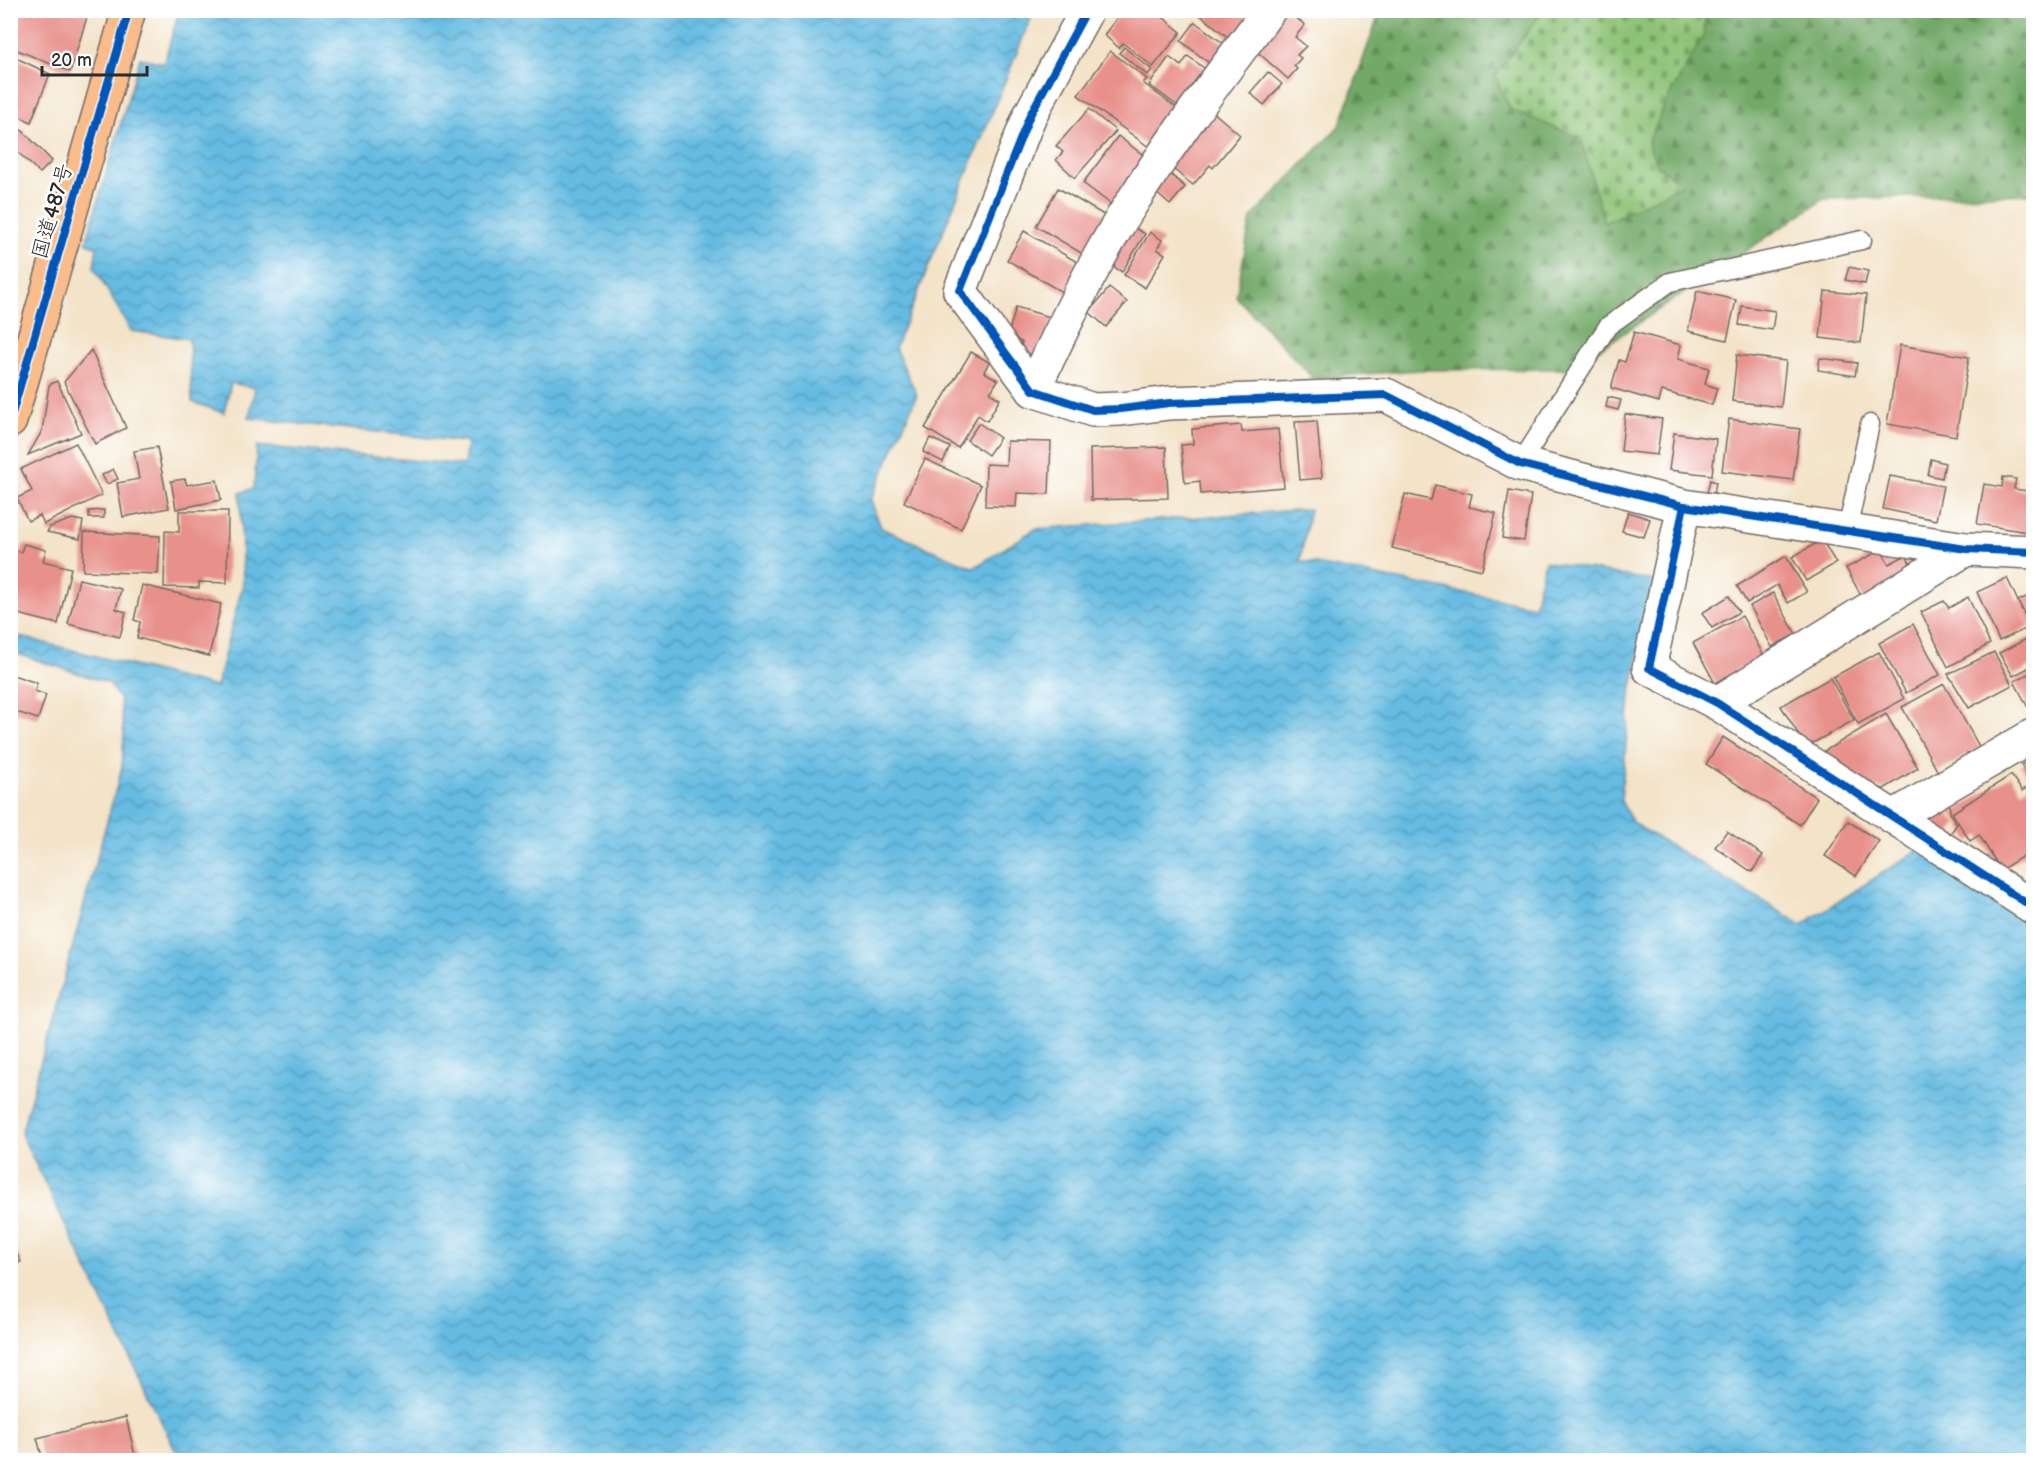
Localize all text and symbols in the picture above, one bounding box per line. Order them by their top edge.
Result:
scale bar [42,39,147,77]
text: 20 m [51,50,92,71]
street label: 国道487号 [27,160,78,262]

